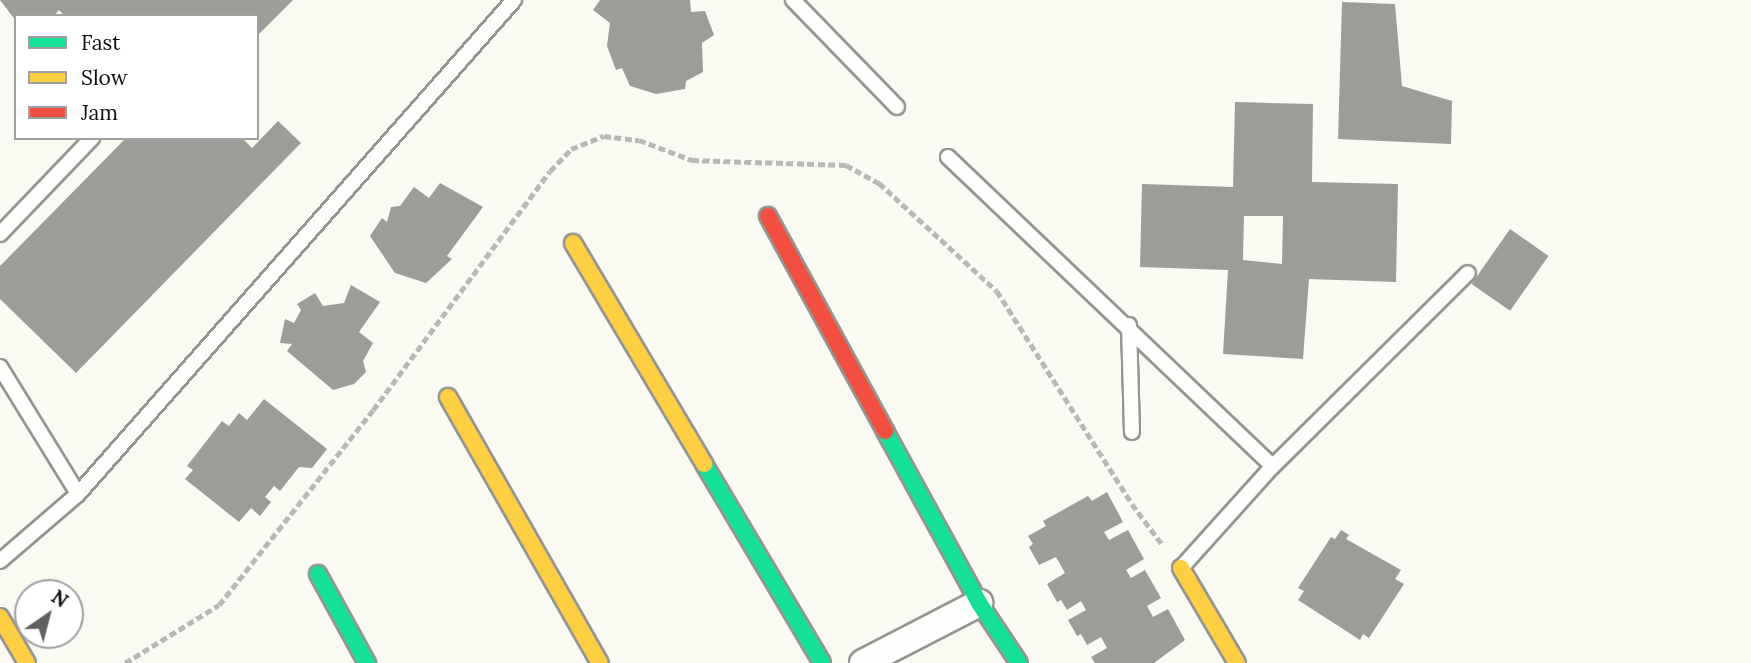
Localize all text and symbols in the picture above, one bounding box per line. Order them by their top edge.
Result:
legend [14,14,259,140]
text: Fast [81,29,120,56]
text: Slow [81,64,128,91]
text: Jam [81,99,118,126]
north arrow [14,579,84,649]
text: N [47,584,73,612]

